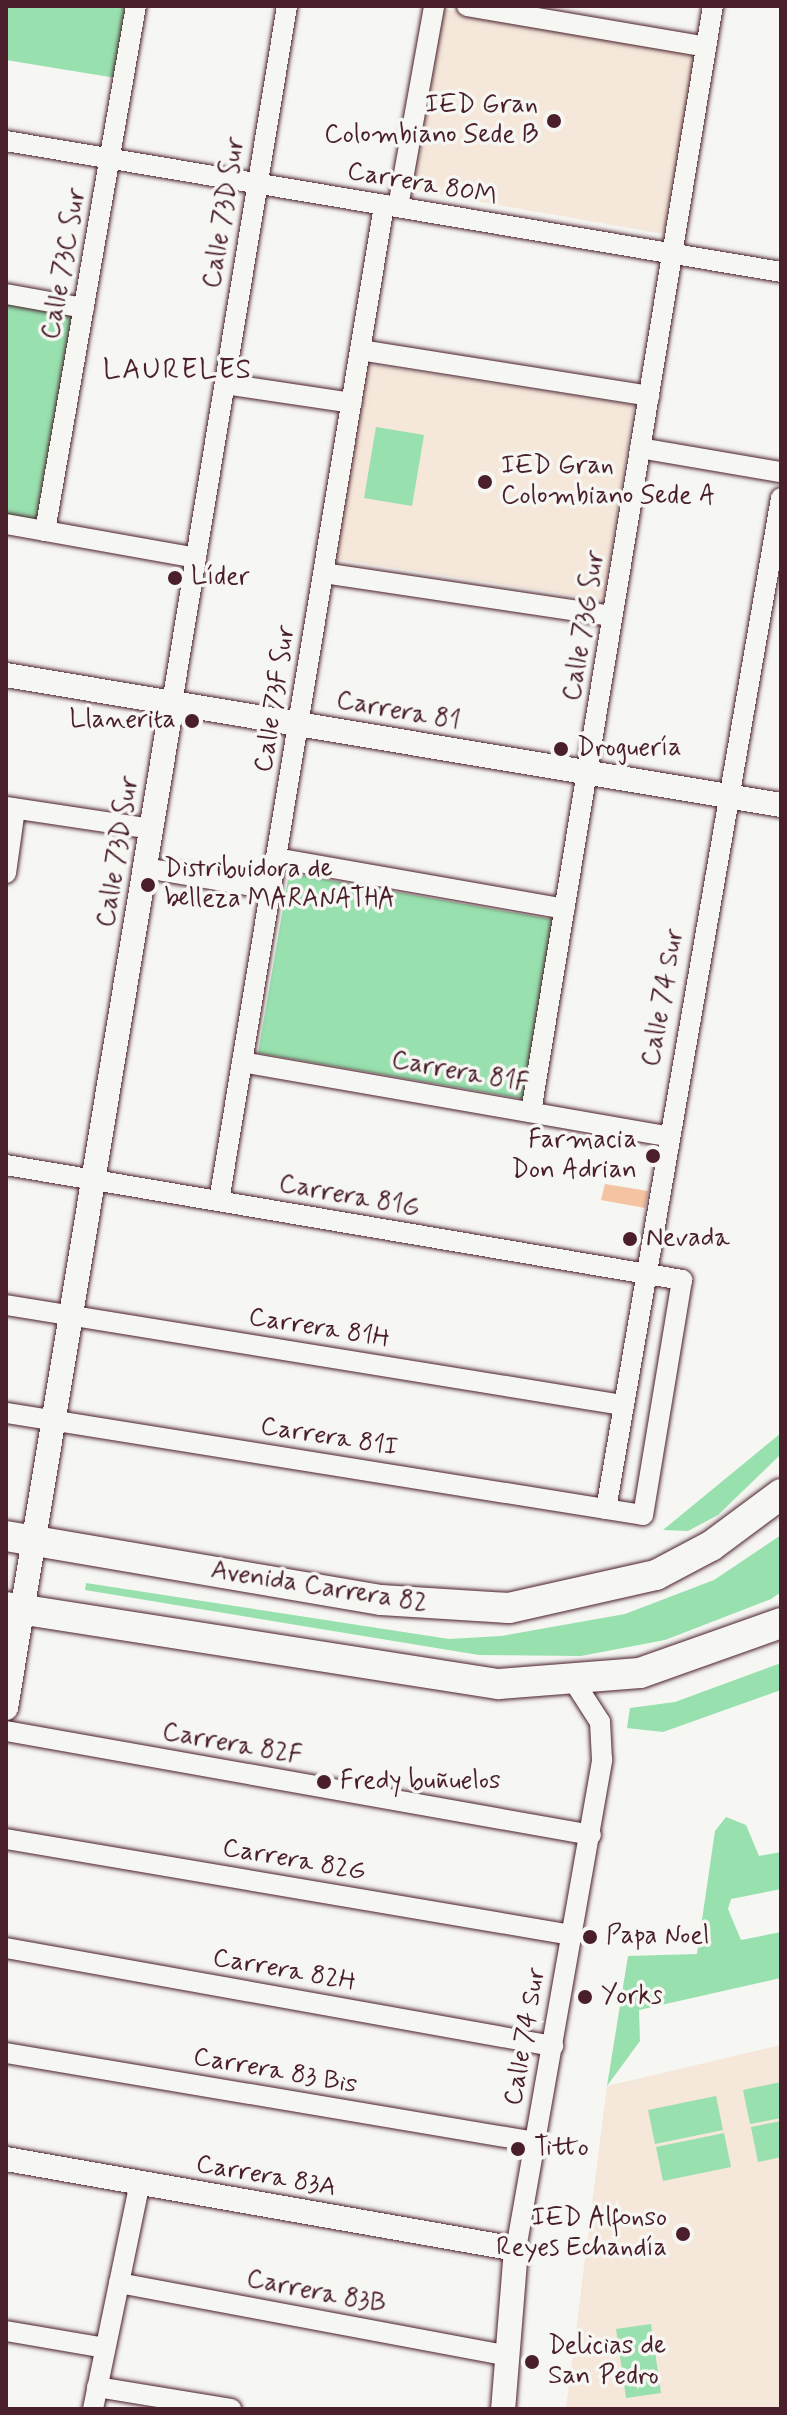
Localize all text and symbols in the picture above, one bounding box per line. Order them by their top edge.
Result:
place label: IED Gran Colombiano Sede B [323,90,538,152]
marker: IED Gran Colombiano Sede B [545,112,563,130]
street label: Calle 73D Sur [198,135,252,291]
street label: Carrera 80M [345,156,499,214]
street label: Calle 73C Sur [36,186,94,342]
district label: LAURELES [104,354,252,388]
place label: IED Gran Colombiano Sede A [501,451,716,512]
marker: IED Gran Colombiano Sede A [476,473,494,491]
street label: Calle 73G Sur [558,549,612,703]
place label: Líder [191,562,250,594]
marker: Líder [166,569,184,587]
street label: Calle 73F Sur [249,623,303,775]
street label: Carrera 81 [334,686,462,738]
place label: Llanerita [69,705,176,737]
marker: Llanerita [183,712,201,730]
place label: Droguería [577,733,682,765]
marker: Droguería [552,740,570,758]
street label: Calle 73D Sur [92,774,146,930]
place label: Distribuidora de belleza MARANATHA [164,854,395,916]
marker: Distribuidora de belleza MARANATHA [139,876,157,894]
street label: Calle 74 Sur [637,927,691,1069]
street label: Carrera 81F [389,1046,531,1100]
place label: Farmacia Don Adrian [505,1125,637,1186]
marker: Farmacia Don Adrian [644,1147,662,1165]
street label: Carrera 81G [276,1169,422,1225]
place label: Nevada [646,1223,730,1255]
marker: Nevada [621,1230,639,1248]
street label: Carrera 81H [246,1302,392,1356]
street label: Carrera 81I [258,1412,400,1464]
street label: Avenida Carrera 82 [207,1555,431,1621]
street label: Carrera 82F [160,1717,304,1773]
place label: Fredy buñuelos [340,1766,498,1798]
marker: Fredy buñuelos [315,1773,333,1791]
street label: Carrera 82G [220,1833,368,1889]
place label: Papa Noel [606,1921,710,1953]
marker: Papa Noel [581,1928,599,1946]
street label: Carrera 82H [210,1943,358,1999]
street label: Calle 74 Sur [499,1966,553,2108]
place label: Yorks [601,1981,663,2013]
marker: Yorks [576,1988,594,2006]
street label: Carrera 83 Bis [191,2042,359,2102]
place label: Titto [534,2133,589,2165]
marker: Titto [509,2140,527,2158]
street label: Carrera 83A [193,2149,339,2205]
place label: IED Alfonso Reyes Echandía [496,2203,667,2264]
marker: IED Alfonso Reyes Echandía [674,2225,692,2243]
street label: Carrera 83B [244,2264,388,2322]
place label: Delicias de San Pedro [548,2331,665,2392]
marker: Delicias de San Pedro [523,2353,541,2371]

